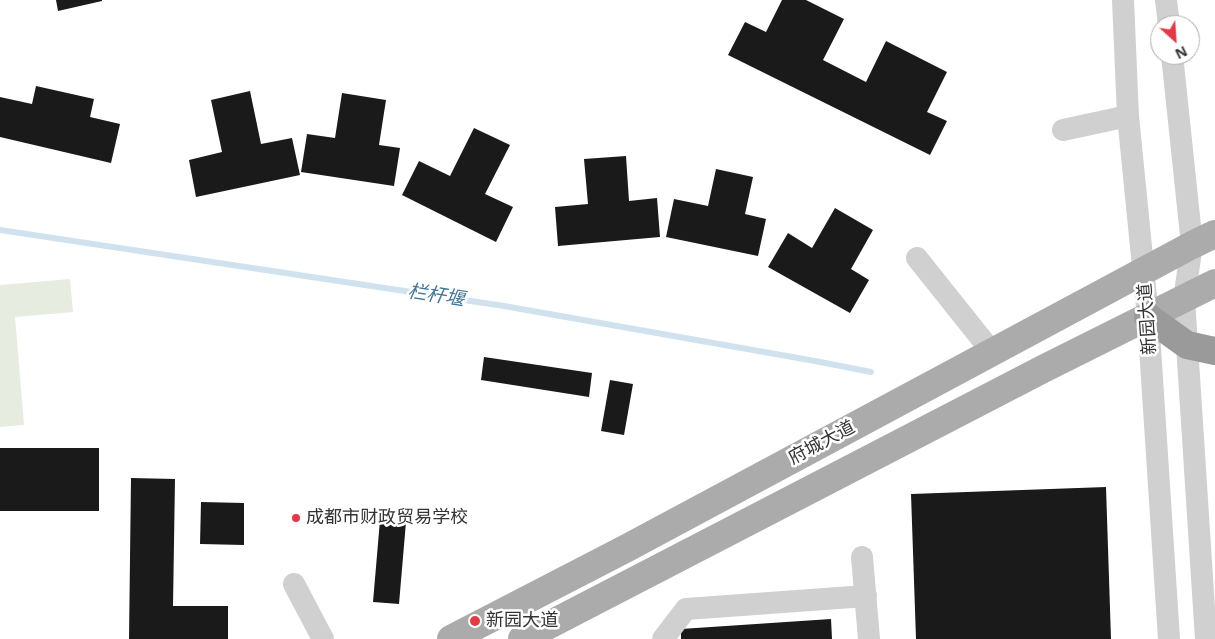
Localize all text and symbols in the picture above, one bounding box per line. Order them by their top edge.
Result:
north arrow [1150,15,1200,65]
text: N [1172,42,1191,64]
water label: 栏杆堰 [406,280,466,312]
street label: 新园大道 [1135,282,1161,356]
street label: 府城大道 [785,417,859,469]
place label: 成都市财政贸易学校 [306,507,468,529]
marker: 成都市财政贸易学校 [290,512,302,524]
place label: 新园大道 [486,610,558,632]
marker: 新园大道 [468,614,482,628]

